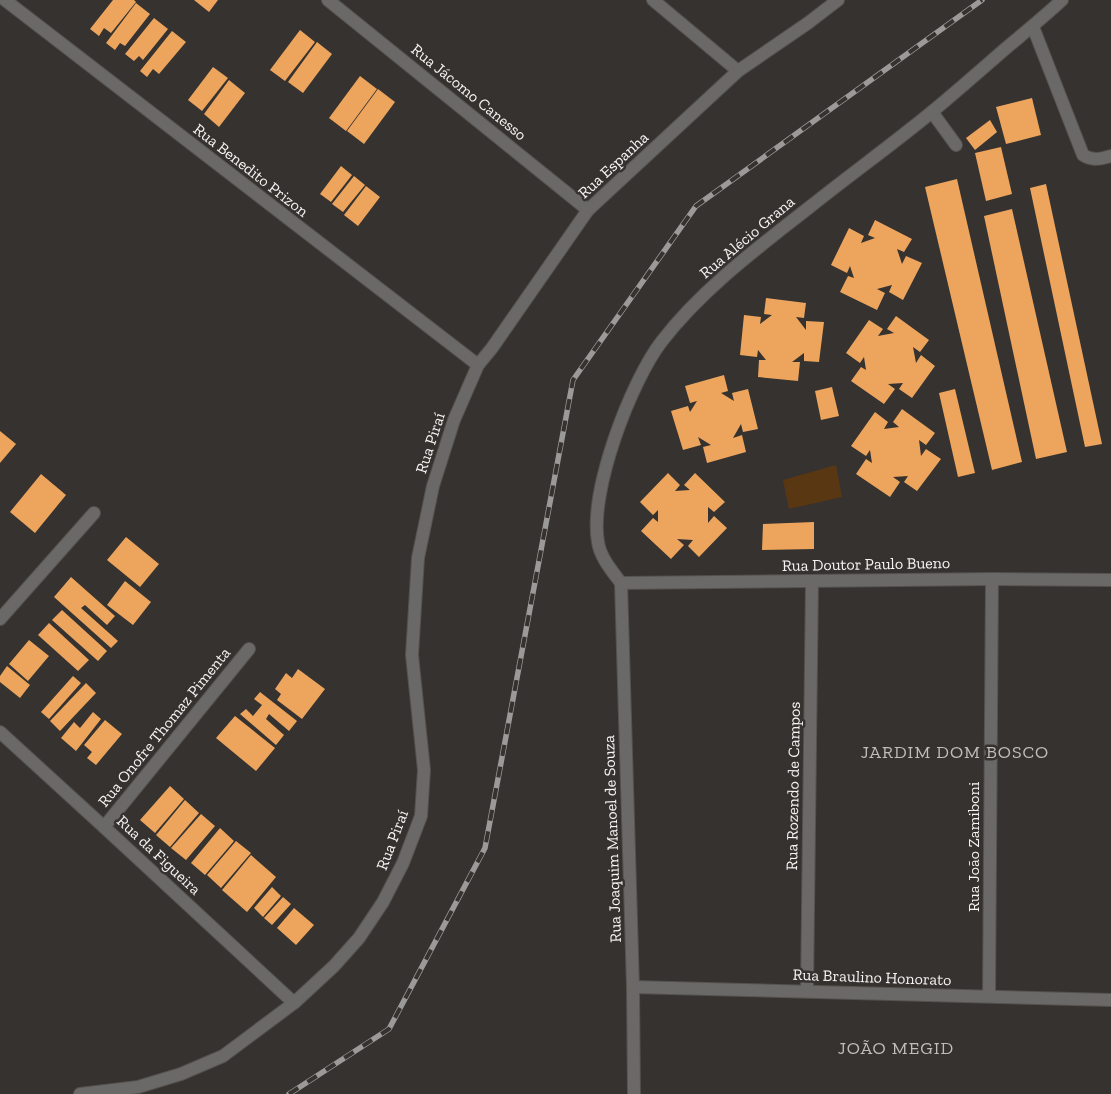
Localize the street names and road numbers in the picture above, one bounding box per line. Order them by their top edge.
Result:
street label: Rua Jácomo Canesso [408,40,530,144]
street label: Rua Benedito Prizon [190,119,313,221]
street label: Rua Espanha [574,128,652,202]
street label: Rua Alécio Grana [696,192,799,282]
street label: Rua Piraí [411,410,449,476]
street label: Rua Doutor Paulo Bueno [782,553,950,575]
street label: Rua Onofre Thomaz Pimenta [94,643,234,810]
street label: Rua Rozendo de Campos [782,702,804,870]
street label: Rua Joaquim Manoel de Souza [599,735,625,943]
street label: Rua João Zamiboni [964,781,983,912]
street label: Rua Piraí [372,807,412,873]
street label: Rua da Figueira [113,811,205,899]
street label: Rua Braulino Honorato [792,965,952,989]

